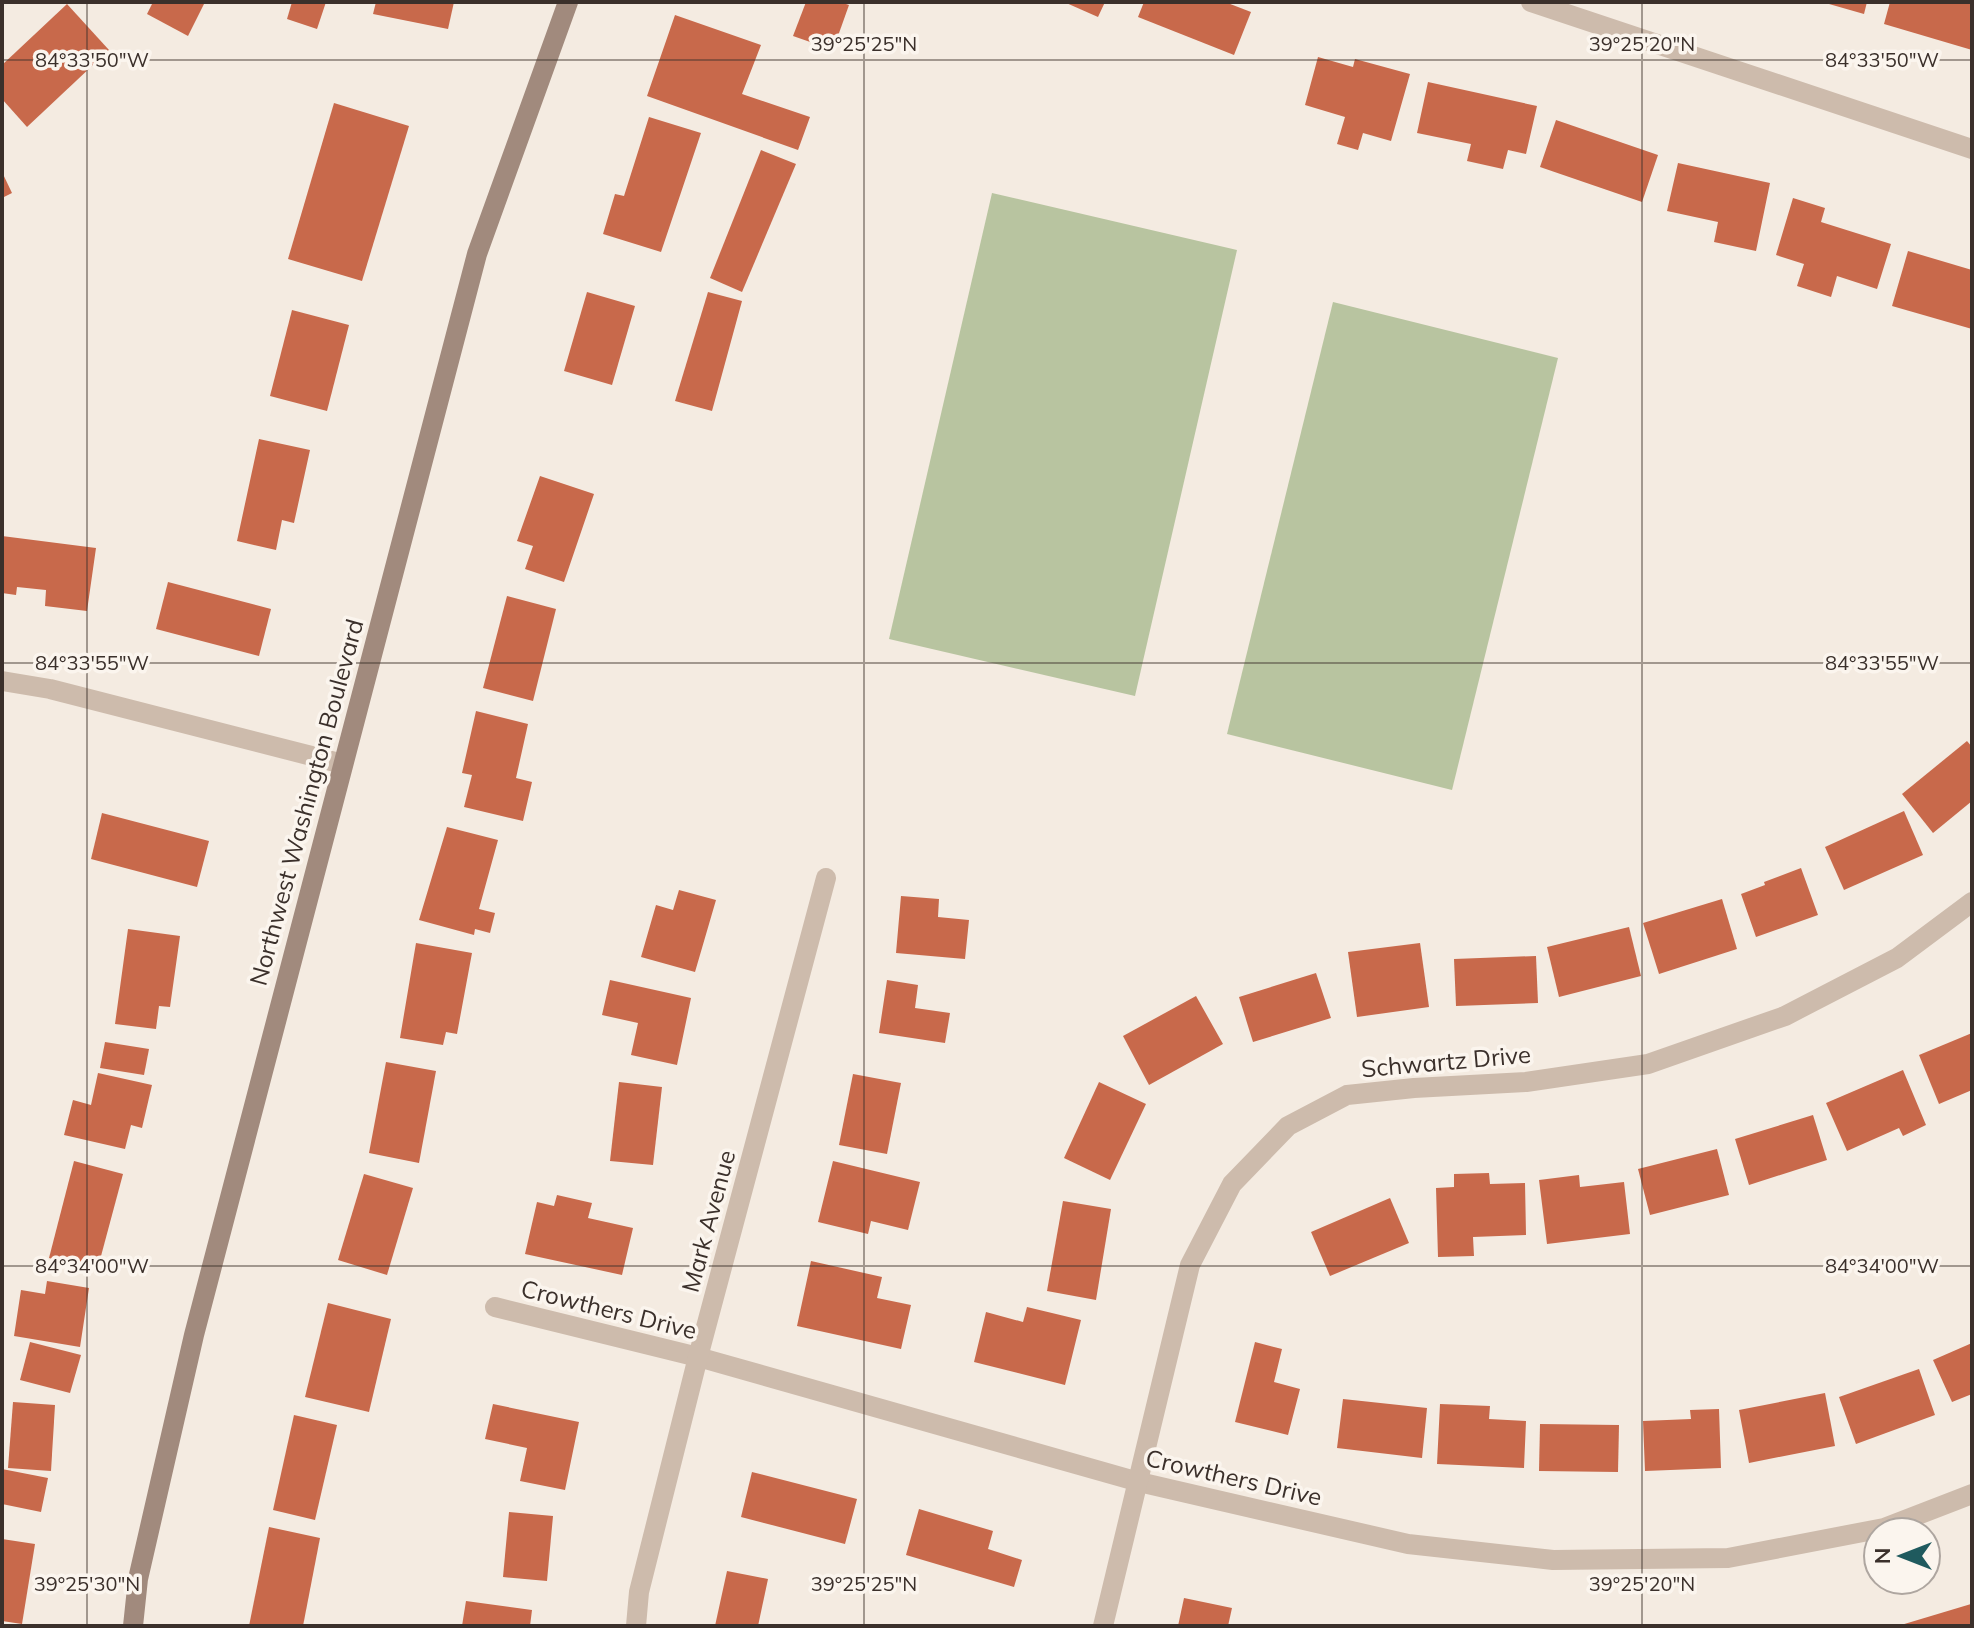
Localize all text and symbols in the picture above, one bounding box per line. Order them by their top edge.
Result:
text: 39°25'25"N [811,31,917,56]
text: 39°25'20"N [1589,31,1695,56]
text: 84°33'50"W [35,47,149,72]
text: 84°33'50"W [1825,47,1939,72]
street label: Northwest Washington Boulevard [243,616,369,988]
text: 84°33'55"W [35,650,149,675]
text: 84°33'55"W [1825,650,1939,675]
street label: Schwartz Drive [1360,1039,1532,1083]
street label: Mark Avenue [675,1147,741,1295]
text: 84°34'00"W [35,1253,149,1278]
text: 84°34'00"W [1825,1253,1939,1278]
street label: Crowthers Drive [518,1273,700,1345]
street label: Crowthers Drive [1143,1442,1325,1512]
north arrow [1862,1516,1942,1596]
text: N [1868,1548,1896,1564]
text: 39°25'30"N [34,1571,140,1596]
text: 39°25'25"N [811,1571,917,1596]
text: 39°25'20"N [1589,1571,1695,1596]

